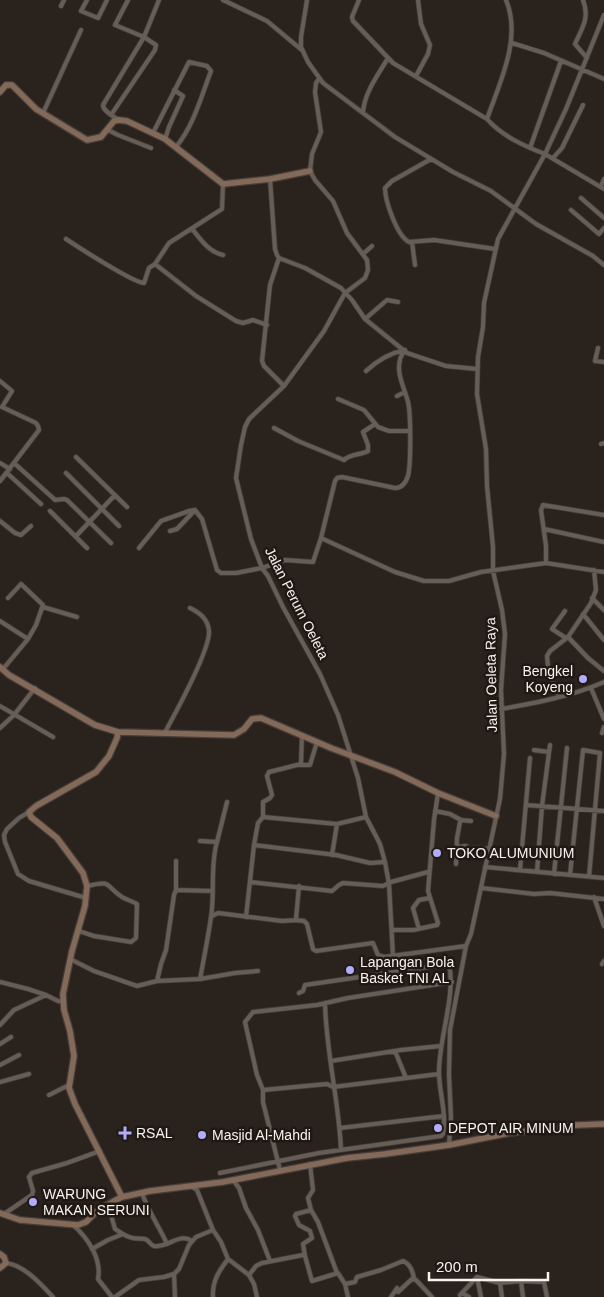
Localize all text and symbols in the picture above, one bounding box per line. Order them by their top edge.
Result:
street label: Jalan Perum Oeleta [262,544,332,662]
street label: Jalan Oeleta Raya [482,617,500,733]
place label: Bengkel Koyeng [522,663,573,695]
marker: Bengkel Koyeng [577,673,589,685]
place label: TOKO ALUMUNIUM [447,845,574,861]
marker: TOKO ALUMUNIUM [431,847,443,859]
place label: Lapangan Bola Basket TNI AL [360,954,454,986]
marker: Lapangan Bola Basket TNI AL [344,964,356,976]
place label: DEPOT AIR MINUM [448,1120,574,1136]
marker: DEPOT AIR MINUM [432,1122,444,1134]
place label: RSAL [136,1125,173,1141]
marker: RSAL [118,1126,132,1140]
place label: Masjid Al-Mahdi [212,1127,311,1143]
marker: Masjid Al-Mahdi [196,1129,208,1141]
place label: WARUNG MAKAN SERUNI [43,1186,150,1218]
marker: WARUNG MAKAN SERUNI [27,1196,39,1208]
scale bar [429,1250,548,1282]
text: 200 m [436,1258,478,1275]

